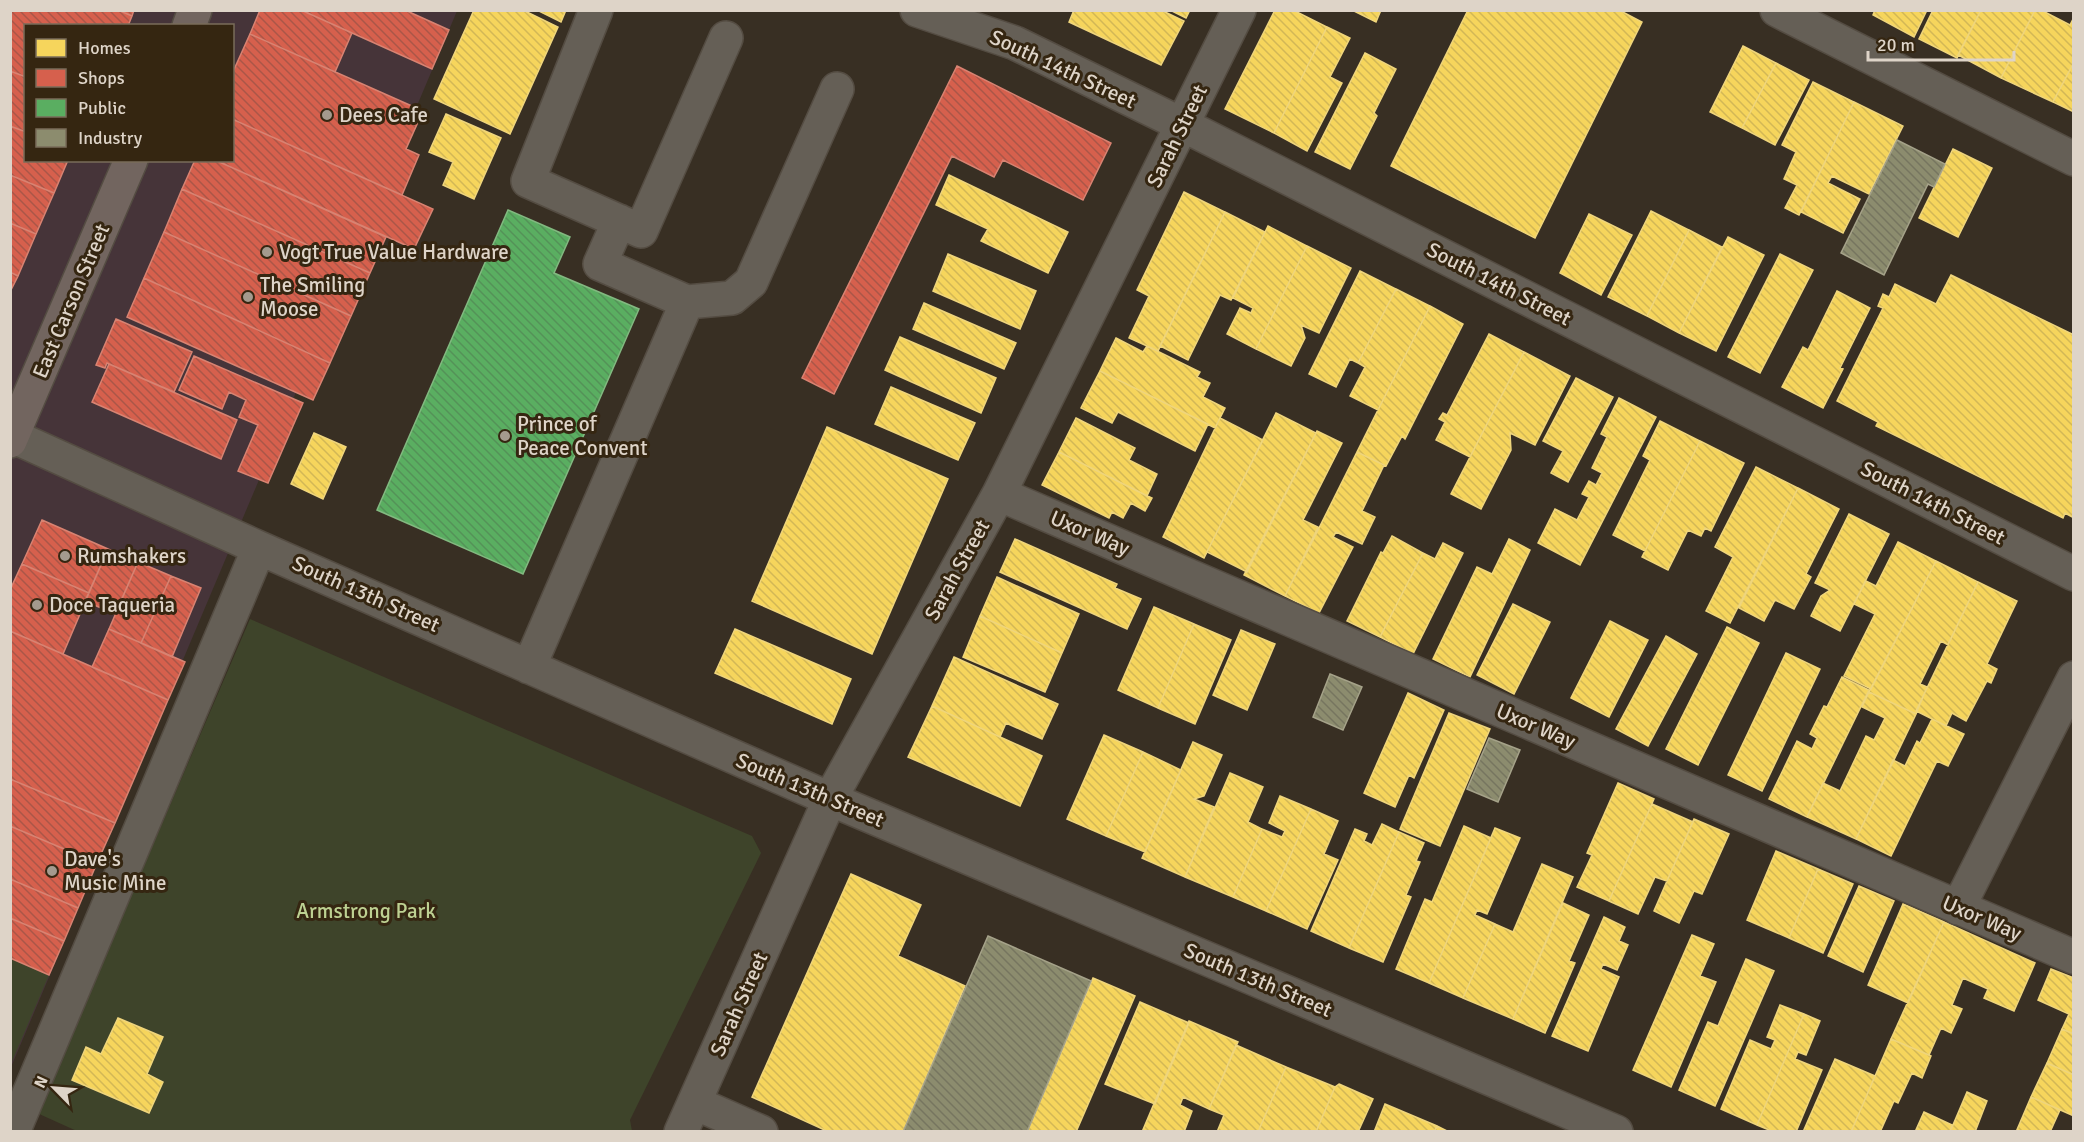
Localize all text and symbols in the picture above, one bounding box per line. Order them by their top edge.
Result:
legend [24,24,234,162]
street label: South 14th Street [986,24,1140,114]
scale bar [1868,24,2014,62]
text: 20 m [1877,34,1915,56]
text: Homes [78,37,131,59]
text: Shops [78,67,125,89]
street label: Sarah Street [1141,80,1213,192]
text: Public [78,97,126,119]
place label: Dees Cafe [339,102,428,128]
marker: Dees Cafe [320,108,334,122]
text: Industry [78,127,143,149]
street label: East Carson Street [27,220,115,382]
street label: South 14th Street [1423,236,1575,332]
place label: Vogt True Value Hardware [279,239,509,265]
marker: Vogt True Value Hardware [260,245,274,259]
place label: The Smiling Moose [260,272,365,322]
marker: The Smiling Moose [241,290,255,304]
place label: Prince of Peace Convent [517,411,648,461]
marker: Prince of Peace Convent [498,429,512,443]
street label: South 14th Street [1857,455,2009,551]
street label: Uxor Way [1046,505,1134,561]
street label: Sarah Street [919,515,995,625]
place label: Rumshakers [77,543,186,569]
marker: Rumshakers [58,549,72,563]
street label: South 13th Street [288,550,444,638]
place label: Doce Taqueria [49,592,175,618]
marker: Doce Taqueria [30,598,44,612]
street label: Uxor Way [1492,698,1580,754]
street label: South 13th Street [732,747,888,833]
place label: Dave's Music Mine [64,846,167,896]
marker: Dave's Music Mine [45,864,59,878]
street label: Uxor Way [1938,890,2026,946]
park label: Armstrong Park [296,898,436,924]
street label: South 13th Street [1180,937,1336,1023]
street label: Sarah Street [704,948,774,1060]
north arrow [24,1058,84,1118]
text: N [30,1073,53,1091]

